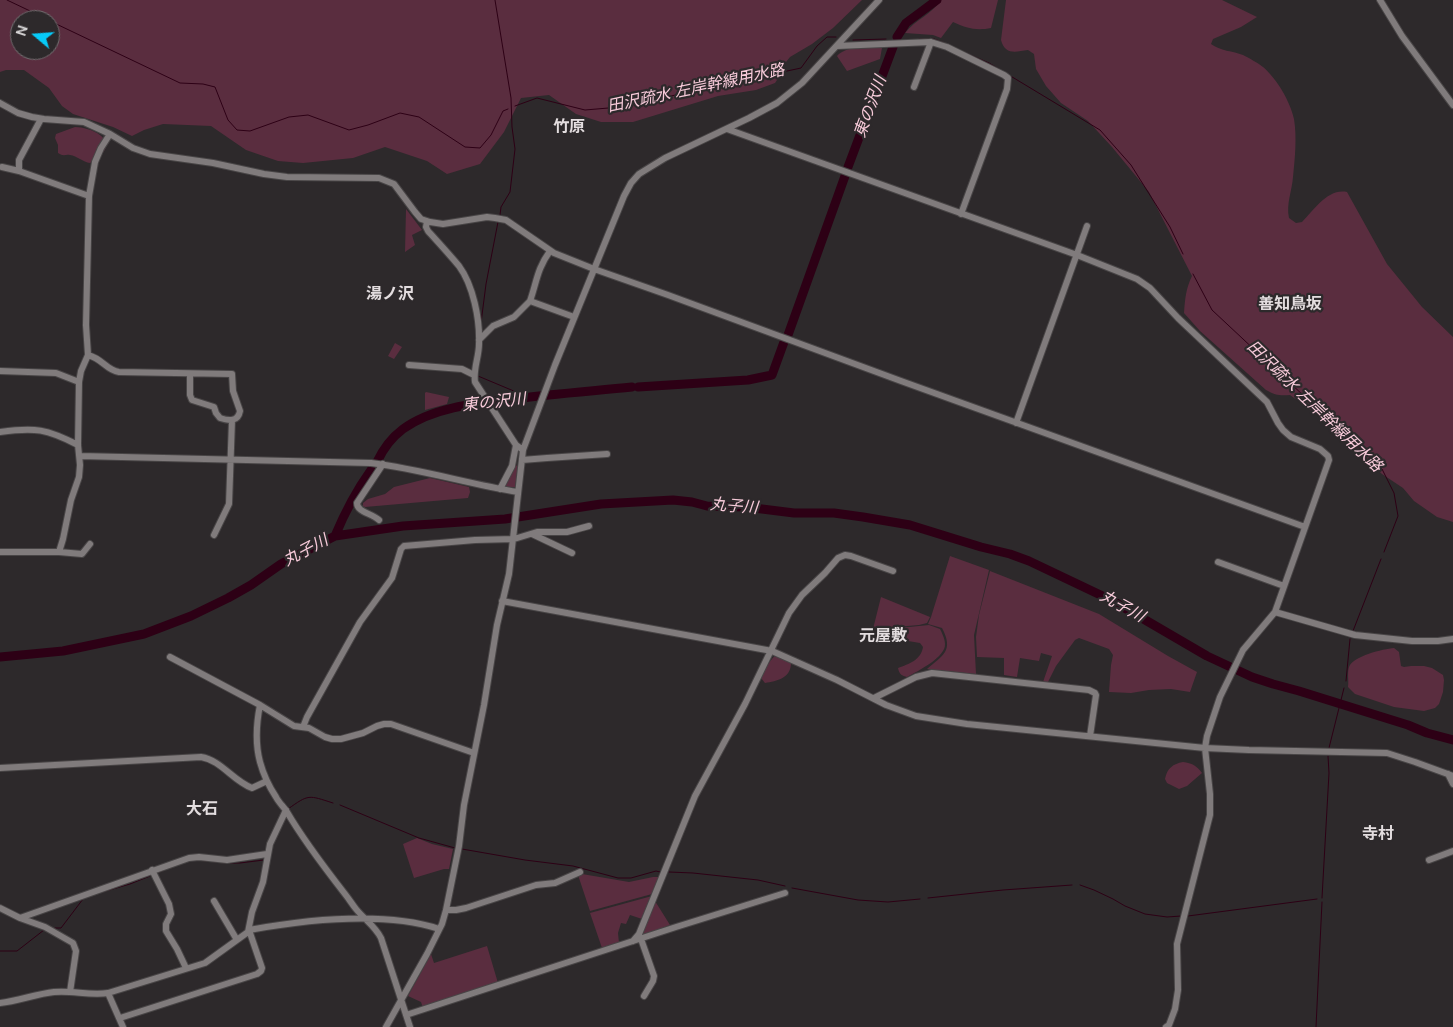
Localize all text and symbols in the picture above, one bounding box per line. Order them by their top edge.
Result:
north arrow [10,10,60,60]
text: N [12,23,32,38]
water label: 田沢疏水 左岸幹線用水路 [606,61,786,117]
water label: 東の沢川 [851,74,891,140]
district label: 竹原 [553,118,585,138]
district label: 湯ノ沢 [366,285,414,305]
district label: 善知鳥坂 [1258,295,1322,315]
water label: 田沢疏水 左岸幹線用水路 [1242,337,1386,477]
water label: 東の沢川 [461,390,527,416]
water label: 丸子川 [709,495,759,519]
water label: 丸子川 [280,531,332,571]
water label: 丸子川 [1096,587,1148,627]
district label: 元屋敷 [859,627,907,647]
district label: 大石 [186,800,218,820]
district label: 寺村 [1362,825,1394,845]

